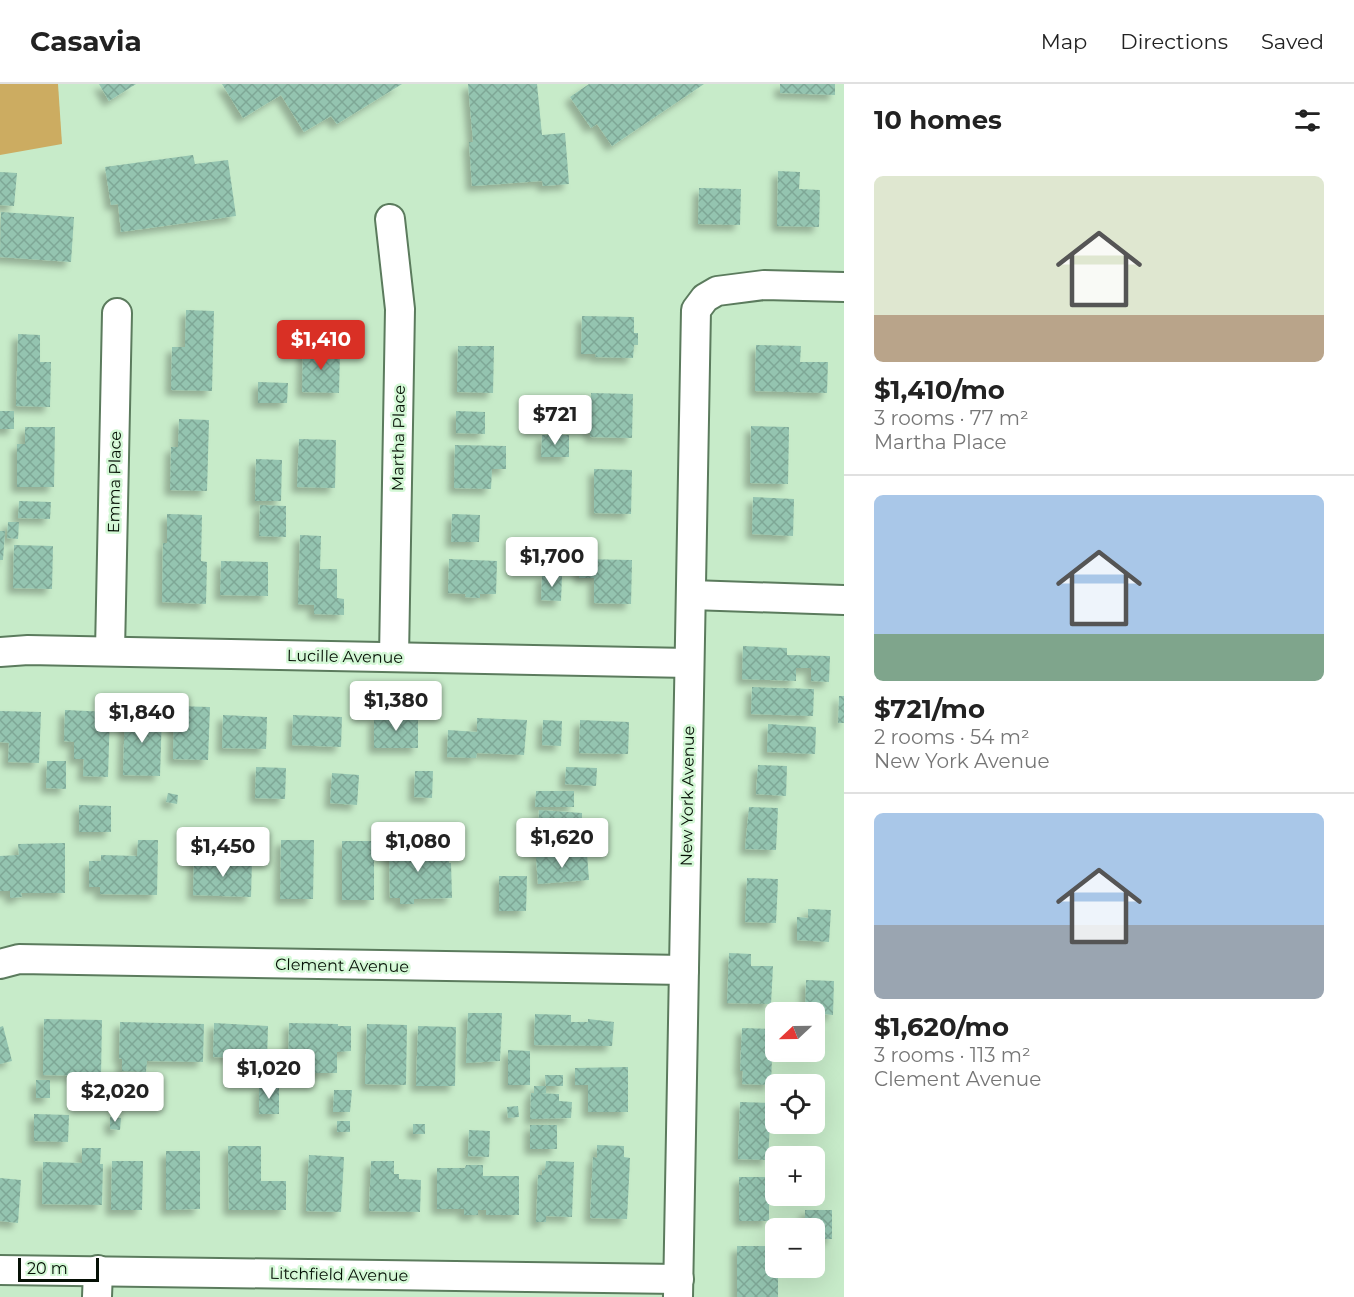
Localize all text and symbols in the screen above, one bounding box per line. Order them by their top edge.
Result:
text: Casavia [30,24,142,58]
text: Map [1041,29,1087,54]
text: Directions [1120,29,1228,54]
text: Saved [1261,29,1324,54]
text: 10 homes [874,104,1002,136]
icon: filters [1291,104,1324,137]
icon: home [1045,215,1153,323]
pin: $1,410 [272,320,370,371]
text: $1,410 [291,327,351,351]
text: $1,410/mo [874,374,1005,406]
street label: Martha Place [388,385,409,491]
pin: $721 [519,395,591,446]
text: $721 [533,402,577,426]
text: 3 rooms · 77 m² [874,406,1029,430]
text: Martha Place [874,430,1007,454]
street label: Emma Place [104,431,125,533]
icon: home [1045,534,1153,642]
pin: $1,700 [503,537,601,588]
text: $1,700 [520,544,584,568]
street label: Lucille Avenue [287,646,403,667]
pin: $1,380 [347,681,445,732]
text: $1,380 [364,688,428,712]
pin: $1,840 [93,693,191,744]
text: $721/mo [874,693,985,725]
text: $1,840 [109,700,175,724]
text: 2 rooms · 54 m² [874,725,1030,749]
street label: New York Avenue [677,726,698,866]
text: New York Avenue [874,749,1050,773]
pin: $1,620 [513,818,611,869]
pin: $1,080 [369,822,467,873]
text: $1,620 [530,825,594,849]
pin: $1,450 [174,827,272,878]
text: $1,080 [385,829,451,853]
text: $1,450 [191,834,255,858]
icon: home [1045,852,1153,960]
street label: Clement Avenue [275,955,409,976]
north arrow [765,1002,825,1062]
map controls [765,1002,825,1278]
text: $1,620/mo [874,1011,1009,1043]
text: 3 rooms · 113 m² [874,1043,1031,1067]
pin: $1,020 [220,1049,318,1100]
text: $1,020 [237,1056,301,1080]
text: Clement Avenue [874,1067,1041,1091]
pin: $2,020 [66,1072,164,1123]
button: locate [765,1074,825,1134]
text: $2,020 [81,1079,149,1103]
button: + [765,1146,825,1206]
button: − [765,1218,825,1278]
scale bar [18,1255,99,1282]
text: 20 m [27,1259,68,1278]
street label: Litchfield Avenue [270,1264,408,1285]

